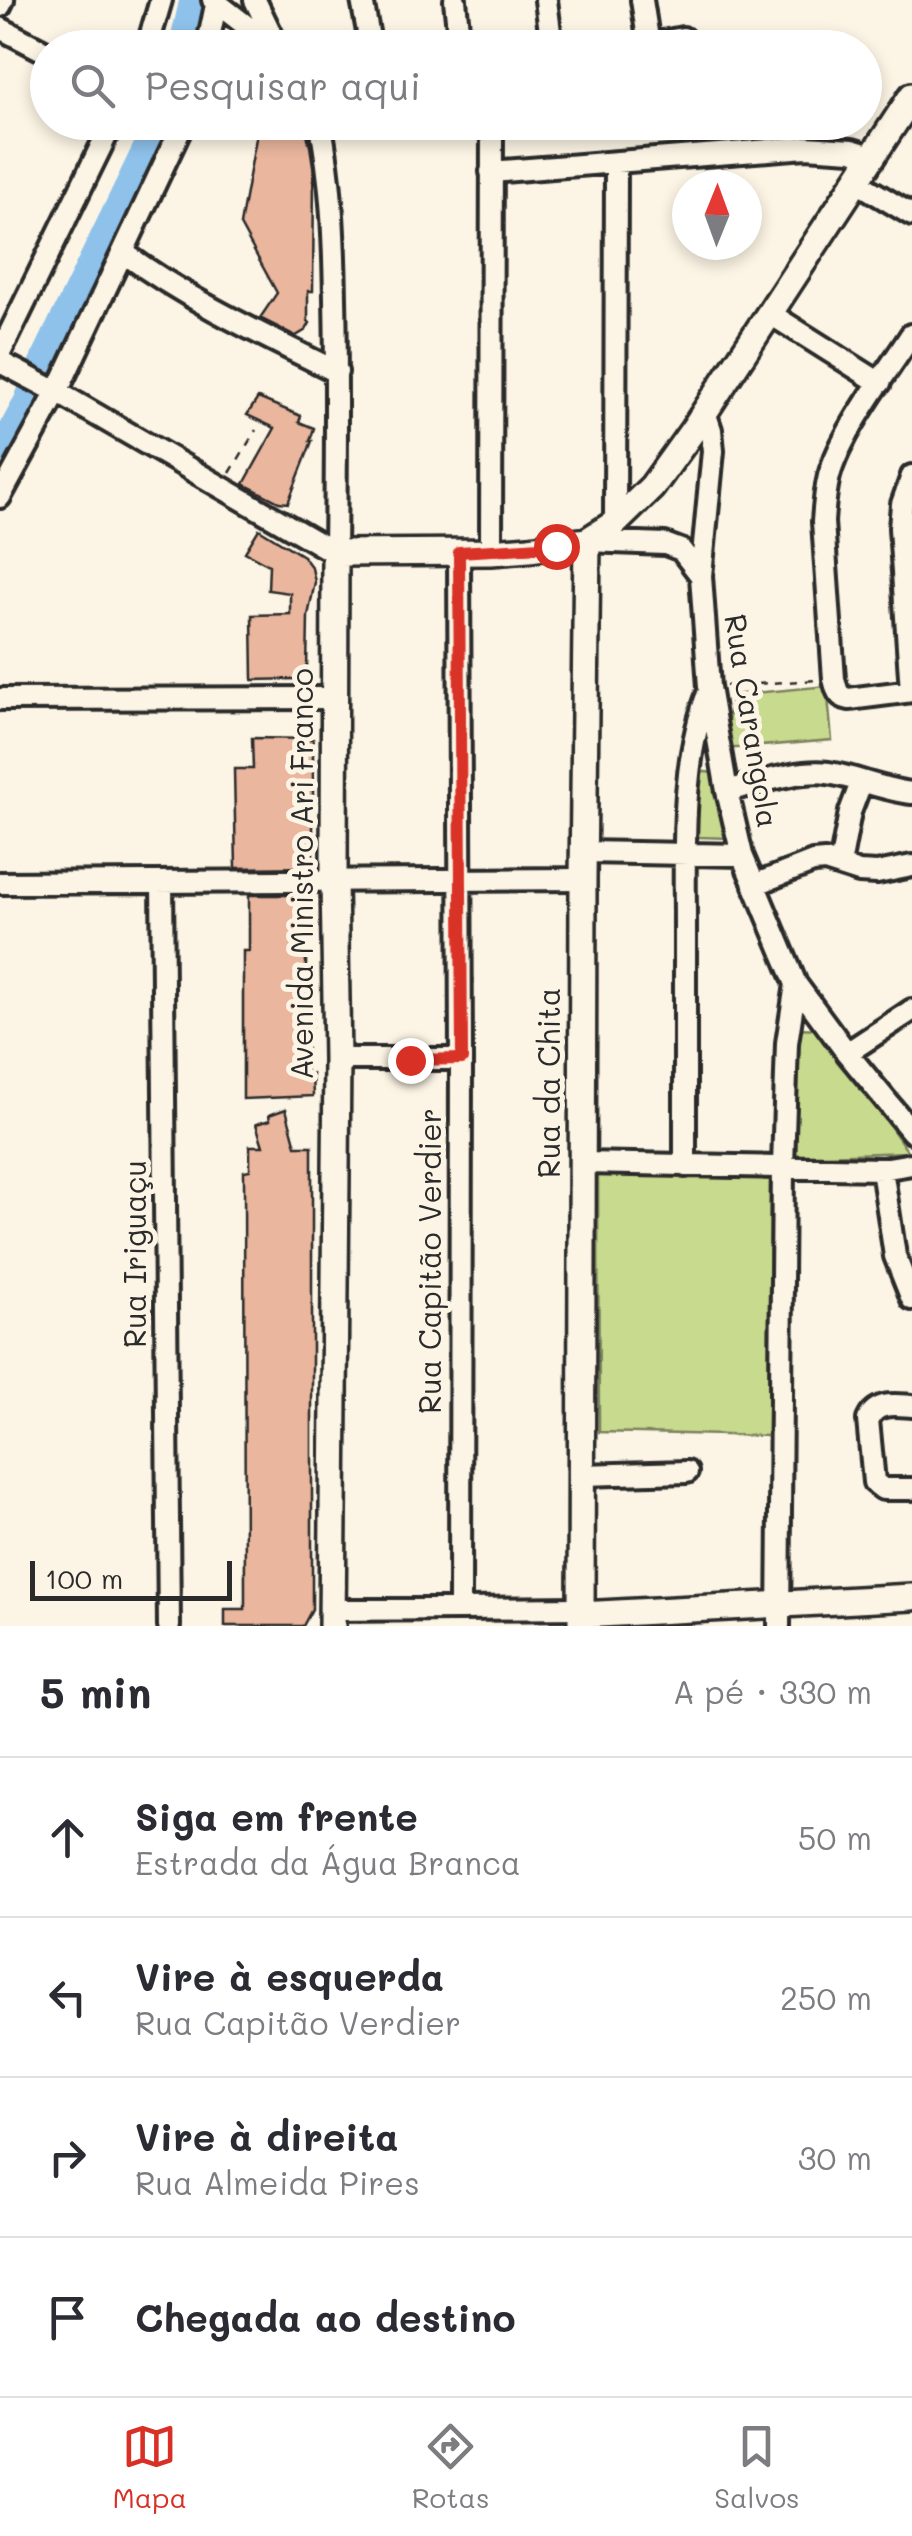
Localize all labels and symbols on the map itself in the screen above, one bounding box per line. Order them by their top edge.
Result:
north arrow [672,170,762,260]
route start [534,524,580,570]
street label: Rua Carangola [716,611,790,830]
street label: Avenida Ministro Ari Franco [281,668,321,1080]
street label: Rua da Chita [528,988,568,1178]
route end [388,1038,434,1084]
street label: Rua Capitão Verdier [409,1108,449,1414]
street label: Rua Iriguaçu [114,1160,154,1348]
scale bar [30,1556,232,1600]

